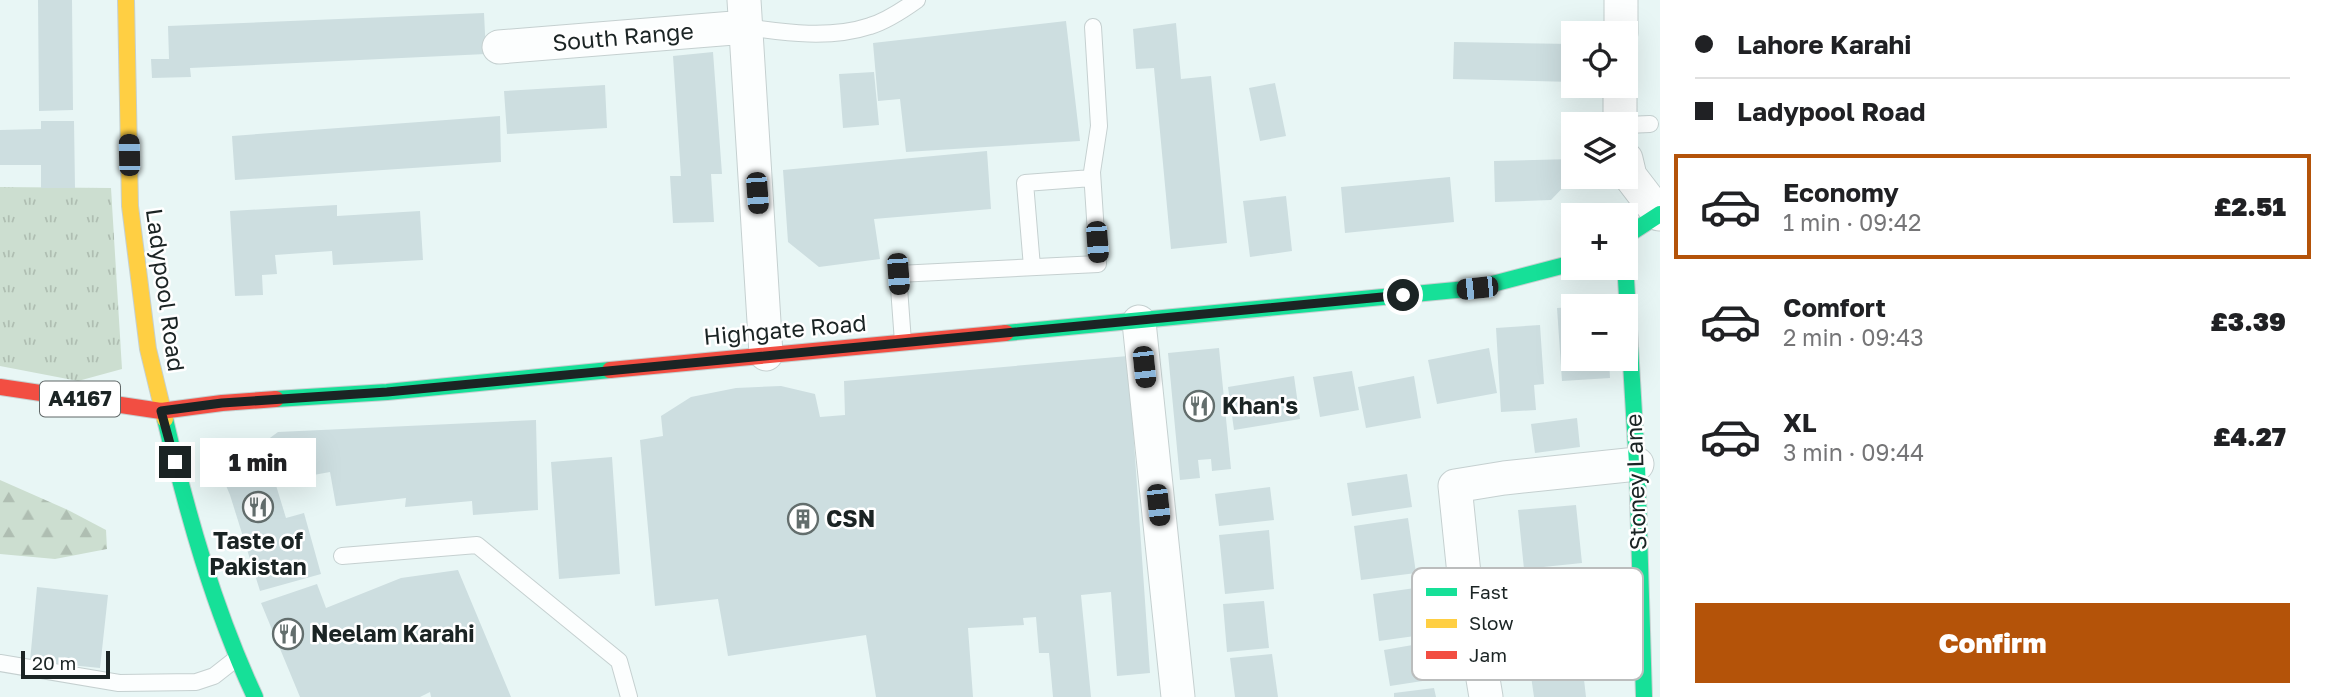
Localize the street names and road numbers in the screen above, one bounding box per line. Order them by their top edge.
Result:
street label: South Range [551,16,695,56]
street label: Ladypool Road [141,206,191,373]
street label: Highgate Road [702,308,868,350]
road number: A4167 [40,382,120,416]
street label: Stoney Lane [1619,413,1651,551]

